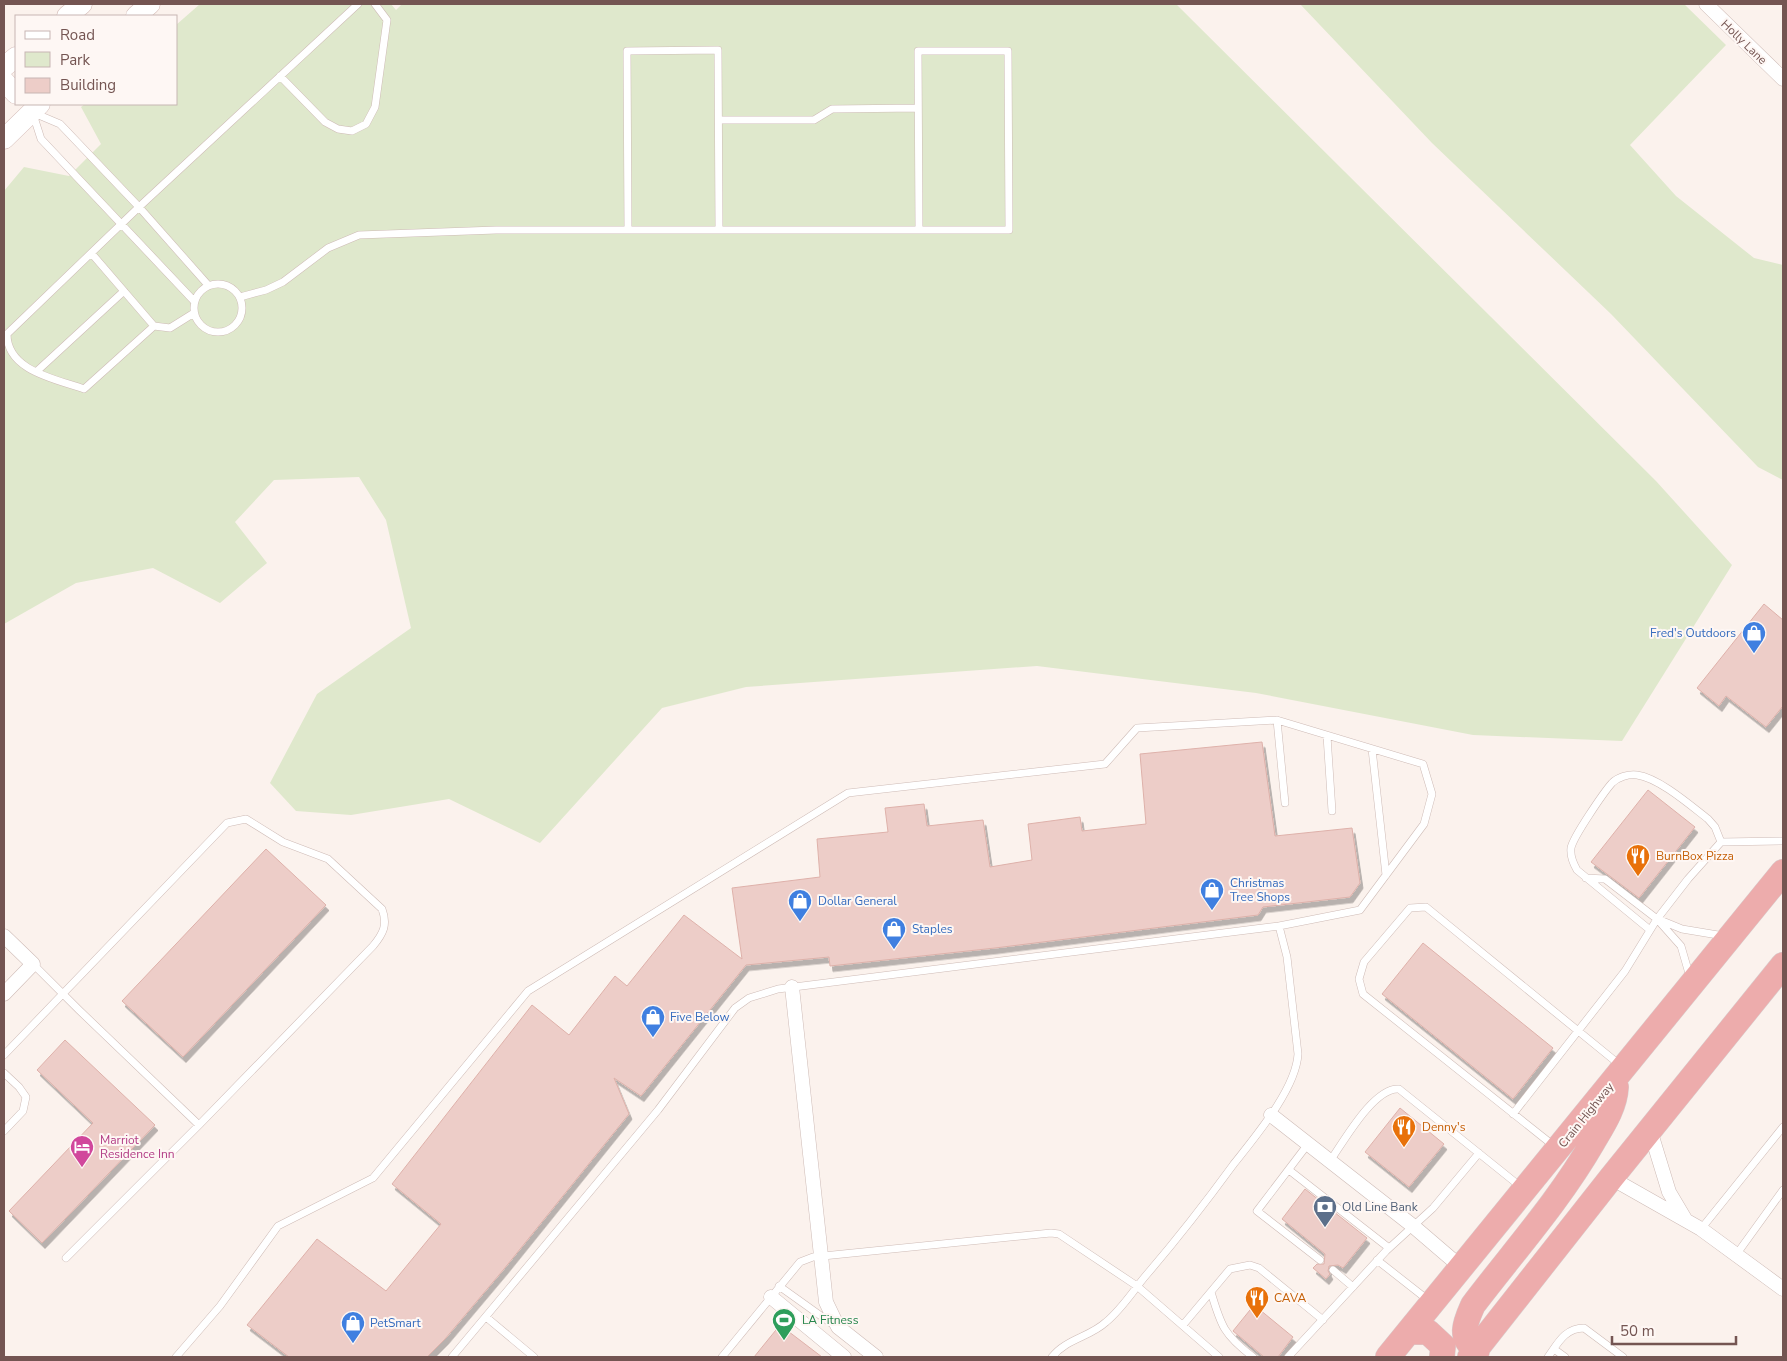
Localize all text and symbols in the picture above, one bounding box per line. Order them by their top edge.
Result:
legend [15,15,178,105]
street label: Holly Lane [1718,16,1770,68]
text: Road [60,25,95,45]
text: Park [60,50,90,70]
text: Building [60,75,116,95]
shop icon: Fred's Outdoors [1741,620,1767,654]
place label: Fred's Outdoors [1650,625,1736,641]
restaurant icon: BurnBox Pizza [1625,843,1651,877]
place label: BurnBox Pizza [1656,848,1734,864]
place label: Christmas Tree Shops [1230,875,1290,905]
shop icon: Christmas Tree Shops [1199,877,1225,911]
shop icon: Dollar General [787,888,813,922]
place label: Dollar General [818,893,897,909]
shop icon: Staples [881,916,907,950]
place label: Staples [912,921,953,937]
shop icon: Five Below [640,1004,666,1038]
place label: Five Below [670,1009,730,1025]
street label: Crain Highway [1555,1078,1618,1151]
restaurant icon: Denny's [1391,1114,1417,1148]
place label: Denny's [1422,1119,1466,1135]
place label: Marriot Residence Inn [100,1132,175,1162]
hotel icon: Marriot Residence Inn [69,1134,95,1168]
bank icon: Old Line Bank [1312,1194,1338,1228]
place label: Old Line Bank [1342,1199,1419,1215]
restaurant icon: CAVA [1244,1285,1270,1319]
place label: CAVA [1274,1290,1307,1306]
sports icon: LA Fitness [771,1307,797,1341]
shop icon: PetSmart [340,1310,366,1344]
place label: LA Fitness [802,1312,859,1328]
scale bar [1612,1314,1736,1346]
place label: PetSmart [370,1315,422,1331]
text: 50 m [1620,1321,1655,1341]

